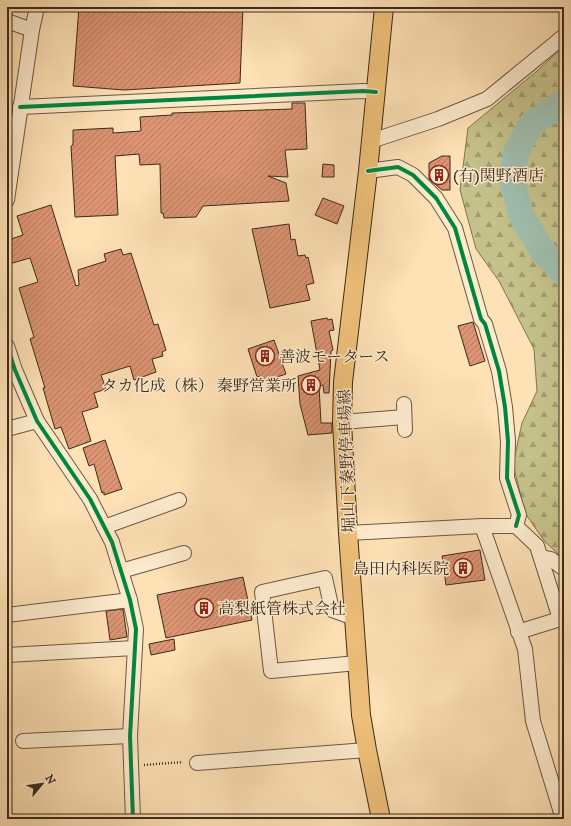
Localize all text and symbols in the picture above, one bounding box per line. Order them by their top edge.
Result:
building icon: (有)関野酒店 [428,164,450,186]
place label: (有)関野酒店 [453,166,544,186]
building icon: 善波モータース [254,345,276,367]
place label: 善波モータース [279,347,390,367]
building icon: タカ化成（株） 秦野営業所 [300,374,322,396]
place label: タカ化成（株） 秦野営業所 [102,376,297,396]
street label: 堀山下秦野停車場線 [334,389,360,533]
building icon: 島田内科医院 [452,557,474,579]
place label: 島田内科医院 [353,559,449,579]
building icon: 高梨紙管株式会社 [193,597,215,619]
place label: 高梨紙管株式会社 [218,599,346,619]
north arrow [22,764,62,804]
text: N [42,772,58,787]

